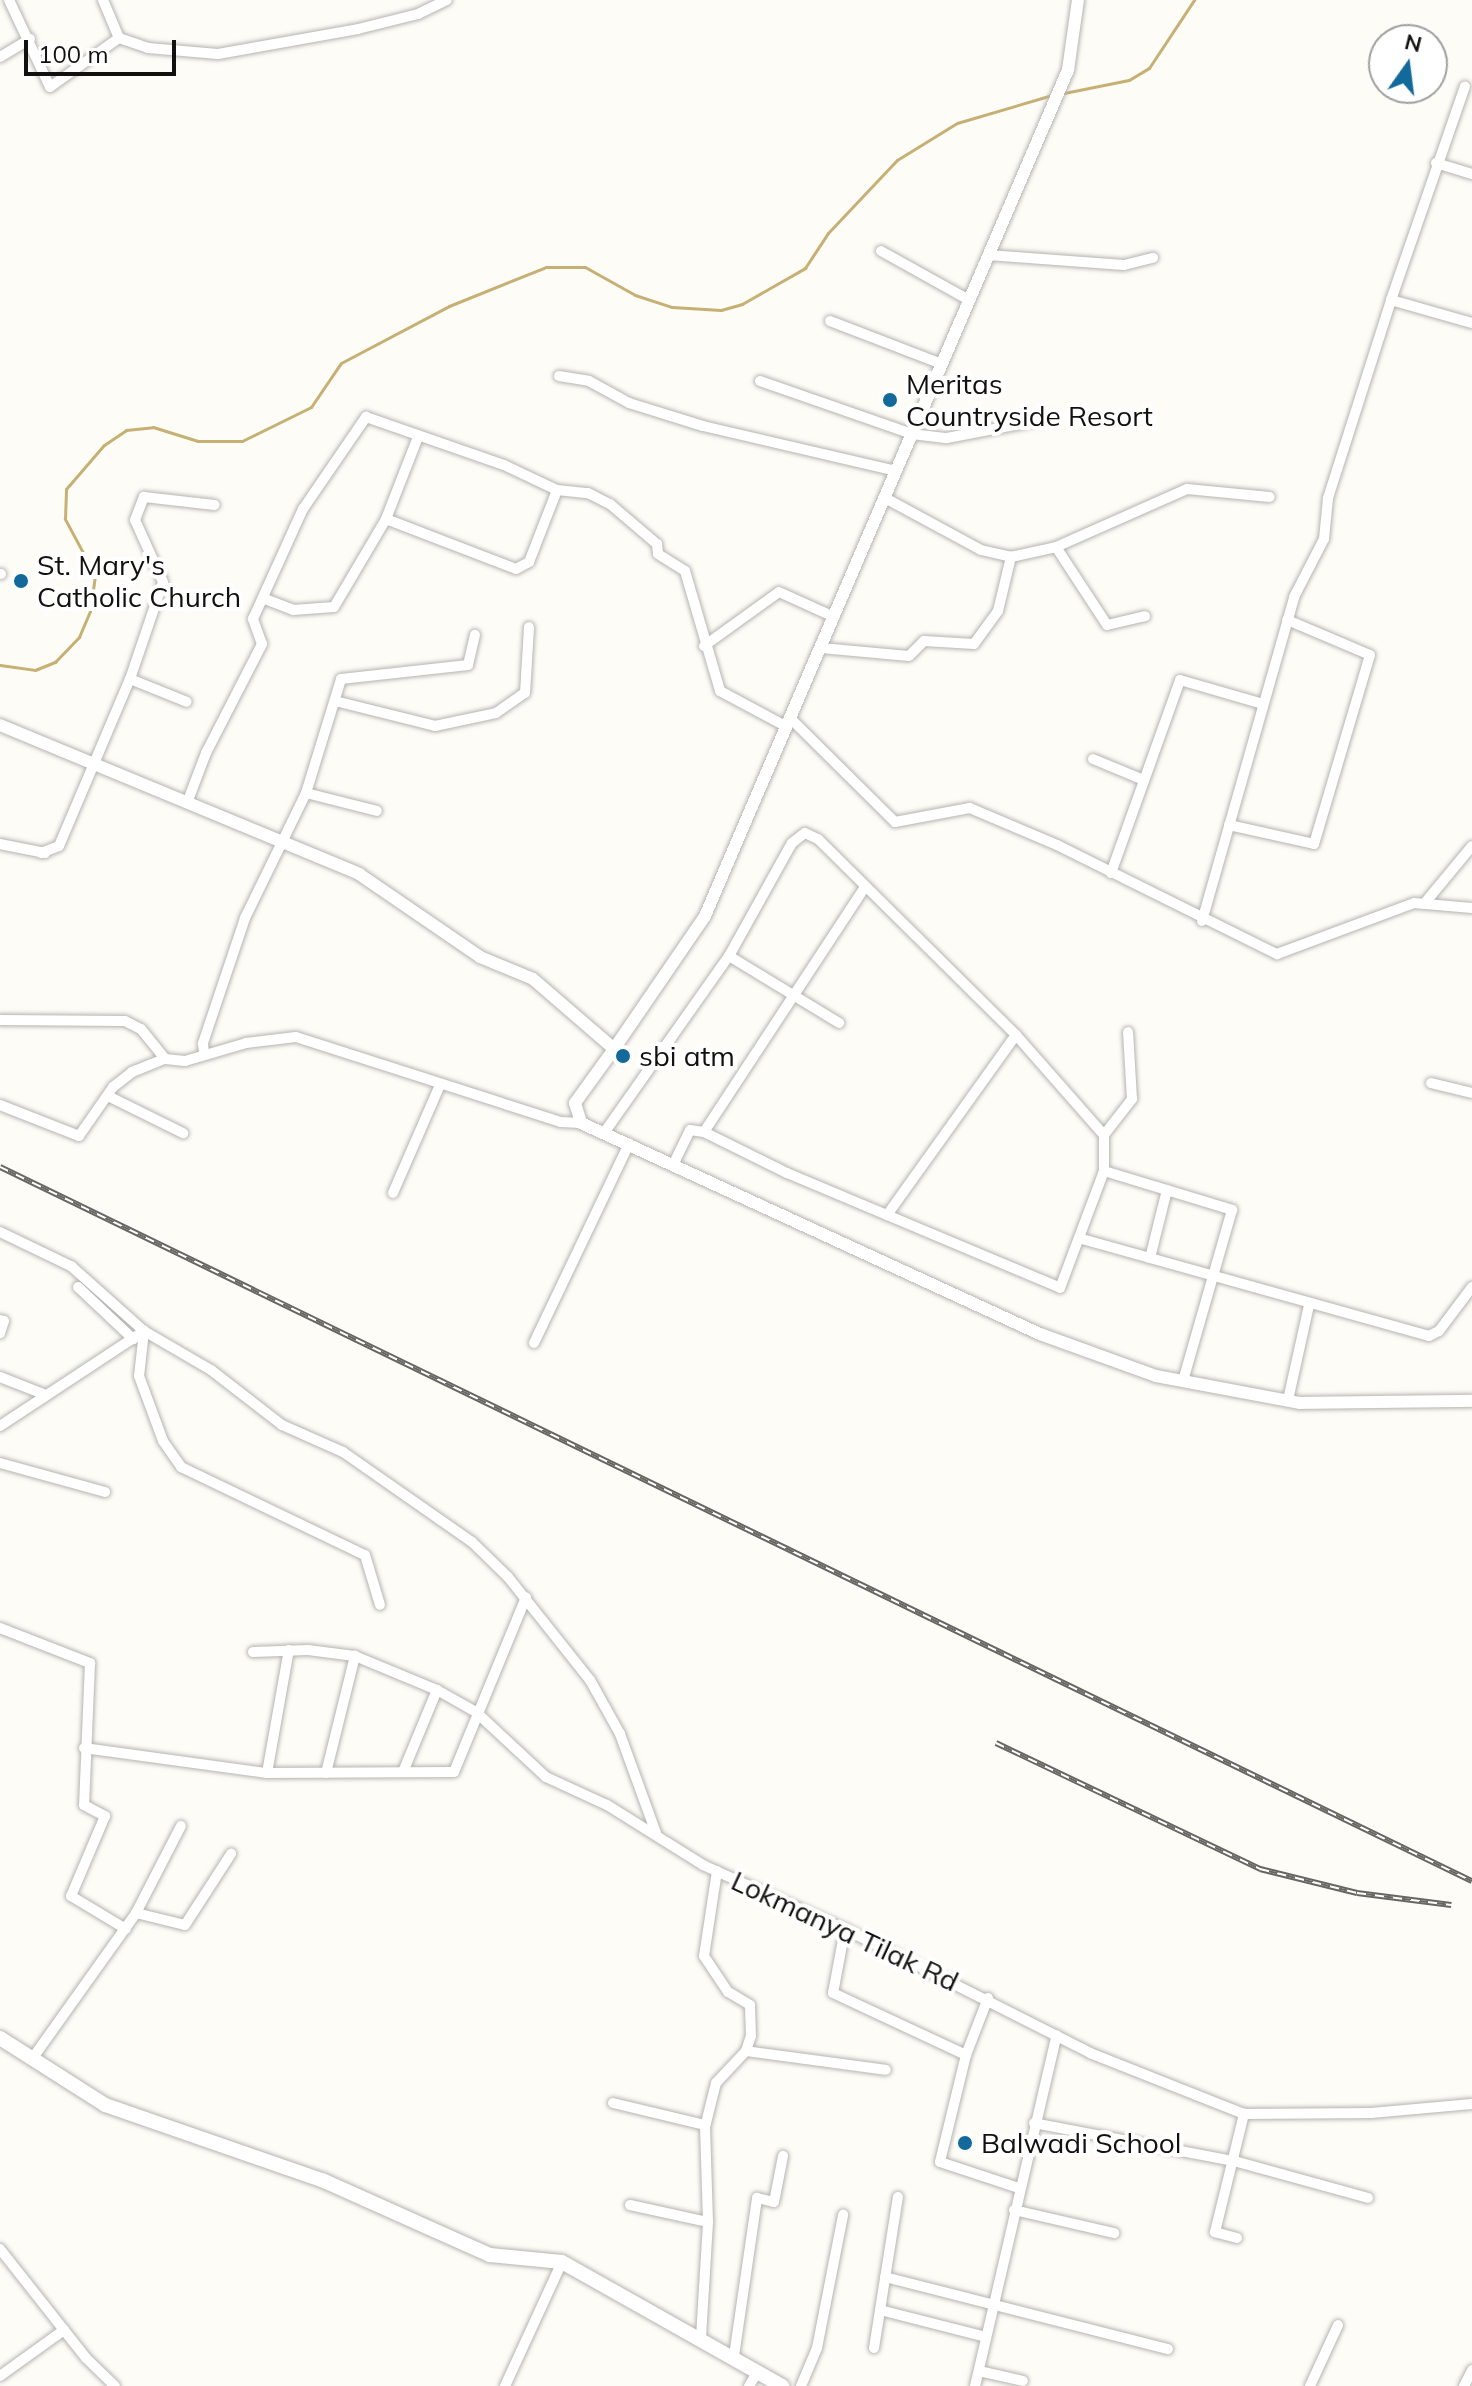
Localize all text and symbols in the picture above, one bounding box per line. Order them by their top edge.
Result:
scale bar [28,24,180,74]
north arrow [1368,24,1448,104]
text: N [1402,27,1425,58]
text: 100 m [38,39,109,69]
place label: Meritas Countryside Resort [906,367,1153,433]
marker: Meritas Countryside Resort [881,391,899,409]
place label: St. Mary's Catholic Church [37,548,241,614]
marker: St. Mary's Catholic Church [12,572,30,590]
place label: sbi atm [639,1039,735,1073]
marker: sbi atm [614,1047,632,1065]
street label: Lokmanya Tilak Rd [726,1864,964,1998]
place label: Balwadi School [981,2126,1181,2160]
marker: Balwadi School [956,2134,974,2152]

